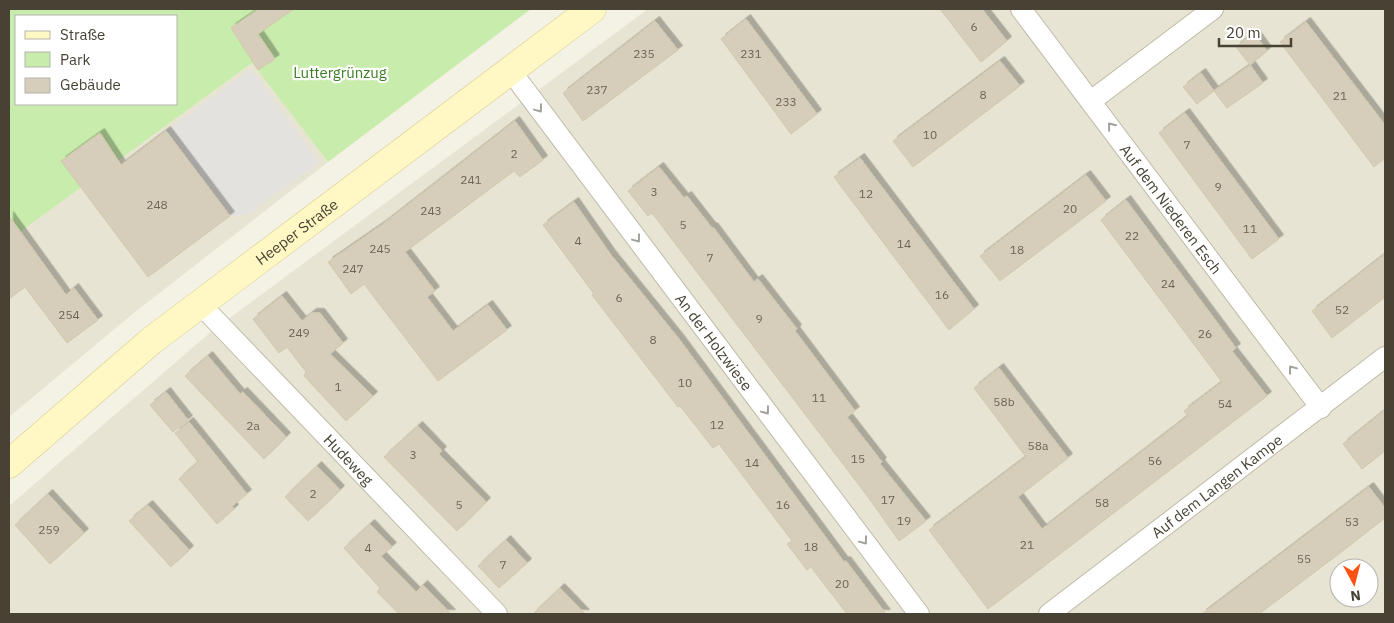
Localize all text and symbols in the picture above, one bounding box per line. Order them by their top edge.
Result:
legend [15,15,178,105]
scale bar [1219,15,1292,47]
house number: 6 [970,19,978,34]
text: 20 m [1226,23,1261,42]
text: Straße [60,25,105,44]
house number: 235 [633,46,655,61]
house number: 231 [740,46,762,61]
text: Park [60,50,90,69]
park label: Luttergrünzug [293,63,387,82]
text: Gebäude [60,75,121,94]
house number: 237 [586,82,608,97]
house number: 8 [979,87,987,102]
house number: 21 [1333,88,1347,103]
house number: 233 [775,94,797,109]
one-way arrow [533,103,542,113]
one-way arrow [1108,122,1117,132]
house number: 10 [923,127,937,142]
house number: 7 [1183,137,1191,152]
street label: Auf dem Niederen Esch [1116,140,1226,278]
house number: 2 [510,146,518,161]
house number: 241 [460,172,482,187]
house number: 9 [1214,179,1222,194]
house number: 3 [650,184,658,199]
house number: 12 [859,186,873,201]
street label: Heeper Straße [251,194,342,269]
house number: 248 [146,197,168,212]
house number: 20 [1063,201,1077,216]
house number: 243 [420,203,442,218]
house number: 5 [679,217,687,232]
house number: 11 [1243,221,1257,236]
house number: 22 [1125,228,1139,243]
house number: 4 [574,233,582,248]
one-way arrow [631,233,640,243]
house number: 14 [897,236,911,251]
house number: 245 [369,241,391,256]
house number: 18 [1010,242,1024,257]
house number: 7 [706,250,714,265]
house number: 247 [342,261,364,276]
house number: 24 [1161,276,1175,291]
house number: 16 [935,287,949,302]
street label: An der Holzwiese [672,289,757,394]
house number: 6 [615,290,623,305]
house number: 52 [1335,302,1349,317]
house number: 254 [58,307,80,322]
house number: 9 [755,311,763,326]
house number: 249 [288,325,310,340]
house number: 26 [1198,326,1212,341]
house number: 8 [649,332,657,347]
one-way arrow [1289,365,1298,375]
house number: 10 [678,375,692,390]
house number: 1 [334,379,342,394]
house number: 11 [812,390,826,405]
house number: 58b [993,394,1015,409]
house number: 54 [1218,396,1232,411]
one-way arrow [760,405,769,415]
house number: 12 [710,417,724,432]
house number: 2a [246,418,260,433]
street label: Hudeweg [320,430,378,489]
street label: Auf dem Langen Kampe [1147,430,1286,542]
house number: 58a [1028,438,1049,453]
house number: 3 [409,447,417,462]
house number: 15 [851,451,865,466]
house number: 56 [1148,453,1162,468]
house number: 14 [745,455,759,470]
house number: 2 [309,486,317,501]
house number: 17 [881,492,895,507]
house number: 58 [1095,495,1109,510]
house number: 5 [455,497,463,512]
house number: 16 [776,497,790,512]
house number: 19 [897,513,911,528]
house number: 53 [1345,514,1359,529]
house number: 259 [38,522,60,537]
one-way arrow [858,535,867,545]
house number: 21 [1020,537,1034,552]
house number: 18 [804,539,818,554]
house number: 4 [364,540,372,555]
house number: 55 [1297,551,1311,566]
house number: 7 [499,557,507,572]
north arrow [1329,558,1379,608]
house number: 20 [835,576,849,591]
text: N [1349,586,1362,605]

